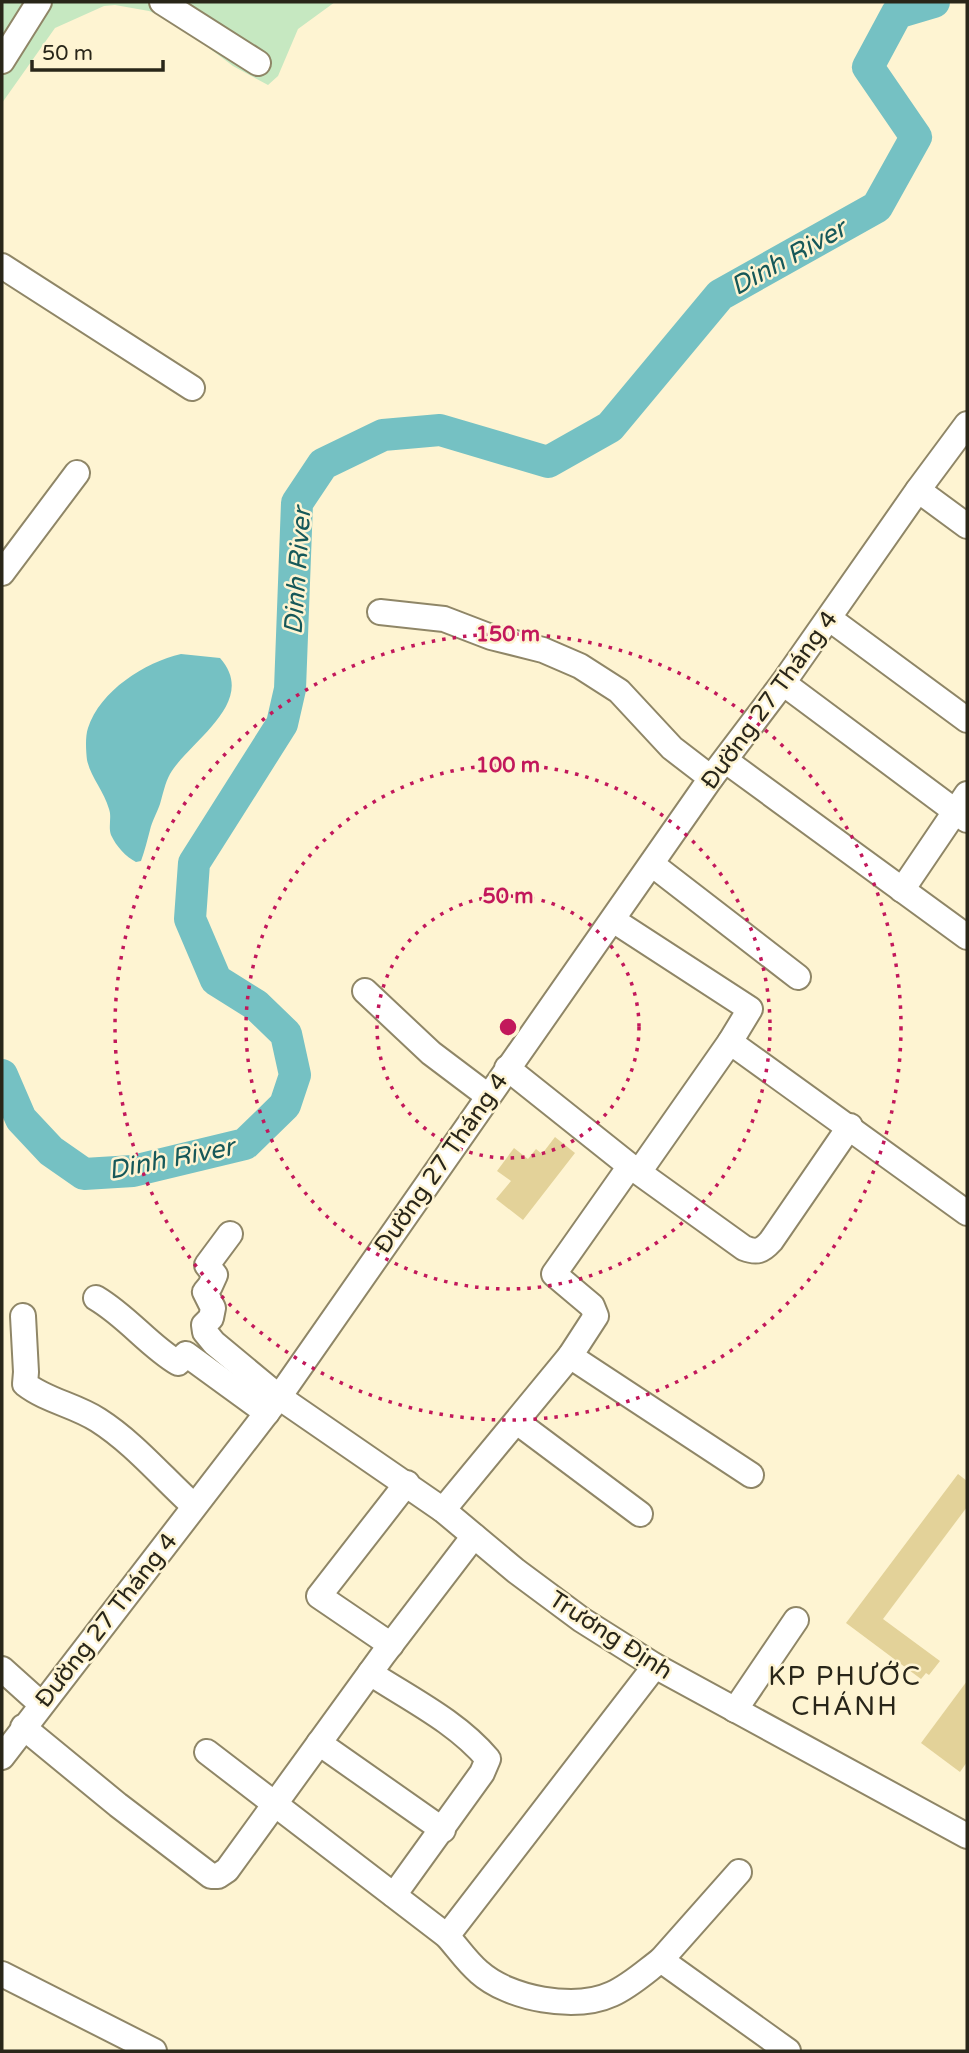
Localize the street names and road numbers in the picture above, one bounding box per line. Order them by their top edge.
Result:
street label: Đường 27 Tháng 4 [695,605,844,795]
street label: Đường 27 Tháng 4 [368,1068,514,1259]
street label: Đường 27 Tháng 4 [29,1527,184,1713]
street label: Trương Định [544,1585,678,1686]

